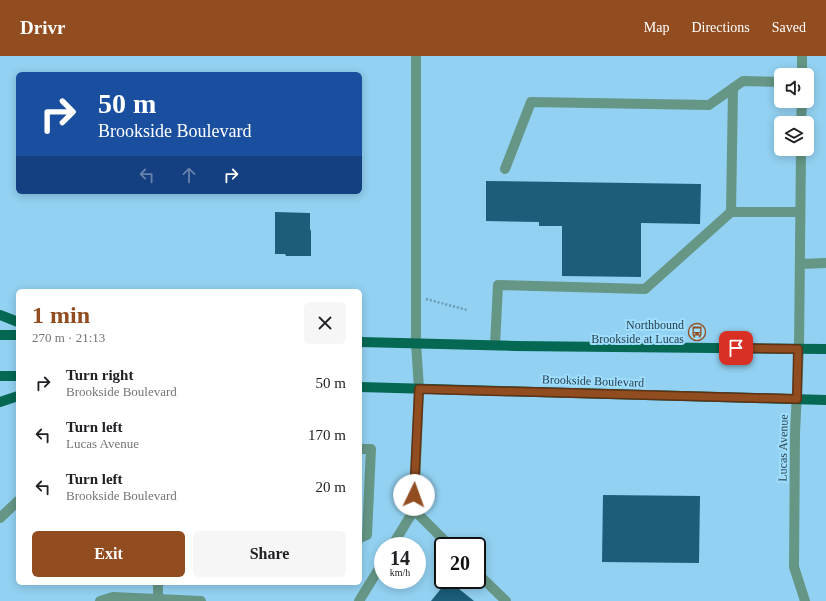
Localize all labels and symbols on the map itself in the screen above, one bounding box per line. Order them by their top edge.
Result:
place label: Northbound Brookside at Lucas [591,318,684,346]
bus stop icon: Northbound Brookside at Lucas [687,322,707,342]
pin [719,331,753,365]
street label: Brookside Boulevard [542,372,644,390]
street label: Lucas Avenue [775,414,791,482]
position arrow [393,474,435,516]
speed limit sign: 20 [434,537,486,589]

